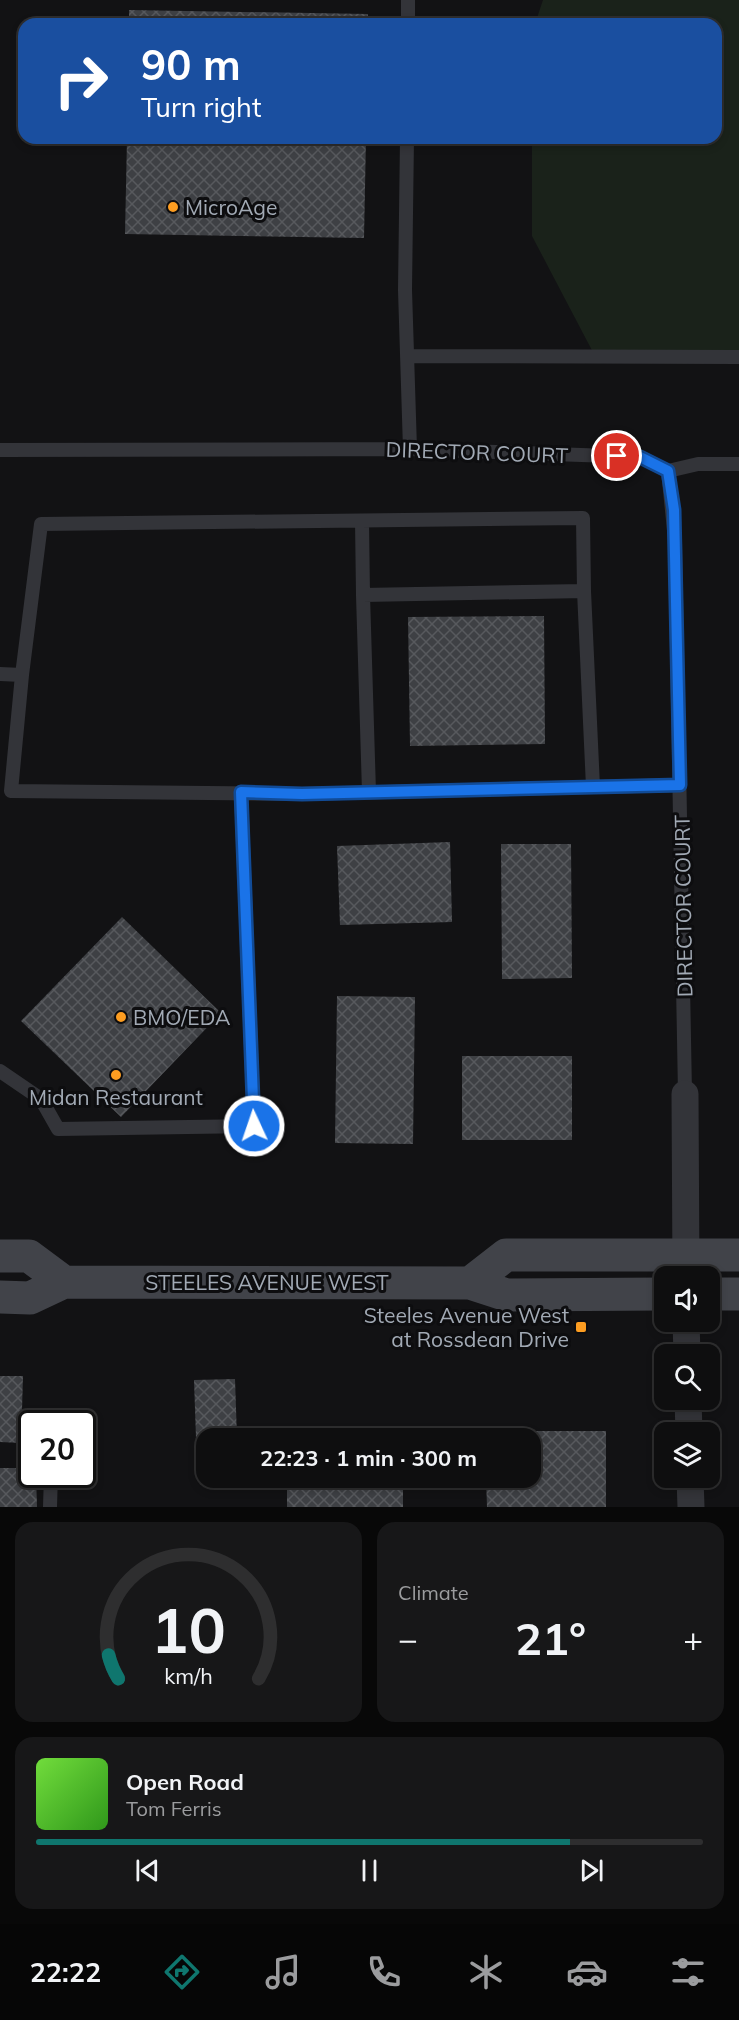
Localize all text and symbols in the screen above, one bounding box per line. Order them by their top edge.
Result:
text: 90 m [141,38,241,91]
icon: right [42,42,120,120]
text: Turn right [141,90,261,124]
place label: MicroAge [185,194,277,220]
marker: MicroAge [166,200,180,214]
pin [591,430,642,481]
street label: DIRECTOR COURT [385,436,569,468]
icon: arrive [600,439,633,472]
street label: DIRECTOR COURT [668,814,698,997]
place label: BMO/EDA [133,1004,231,1030]
marker: BMO/EDA [114,1010,128,1024]
marker: Midan Restaurant [109,1068,123,1082]
place label: Midan Restaurant [29,1084,203,1110]
position arrow [222,1094,286,1158]
map controls [654,1266,720,1488]
button: sound [654,1266,720,1332]
street label: STEELES AVENUE WEST [145,1269,389,1295]
place label: Steeles Avenue West at Rossdean Drive [364,1302,569,1352]
marker: Steeles Avenue West at Rossdean Drive [574,1320,588,1334]
button: search [654,1344,720,1410]
speed limit sign: 20 [18,1410,96,1488]
button: layers [654,1422,720,1488]
text: 22:23 · 1 min · 300 m [260,1444,477,1472]
text: Climate [398,1580,469,1605]
text: 10 [151,1590,226,1669]
text: 21° [515,1610,586,1666]
text: − [398,1618,418,1659]
text: + [683,1618,703,1659]
text: km/h [164,1662,213,1689]
text: Open Road [126,1768,244,1796]
text: Tom Ferris [126,1796,222,1821]
icon: previous [131,1854,164,1887]
icon: pause [353,1854,386,1887]
icon: next [575,1854,608,1887]
icon: directions [161,1951,203,1993]
icon: music [262,1951,304,1993]
icon: phone [363,1951,405,1993]
icon: climate [465,1951,507,1993]
icon: car [566,1951,608,1993]
icon: filters [667,1951,709,1993]
text: 22:22 [30,1955,101,1989]

